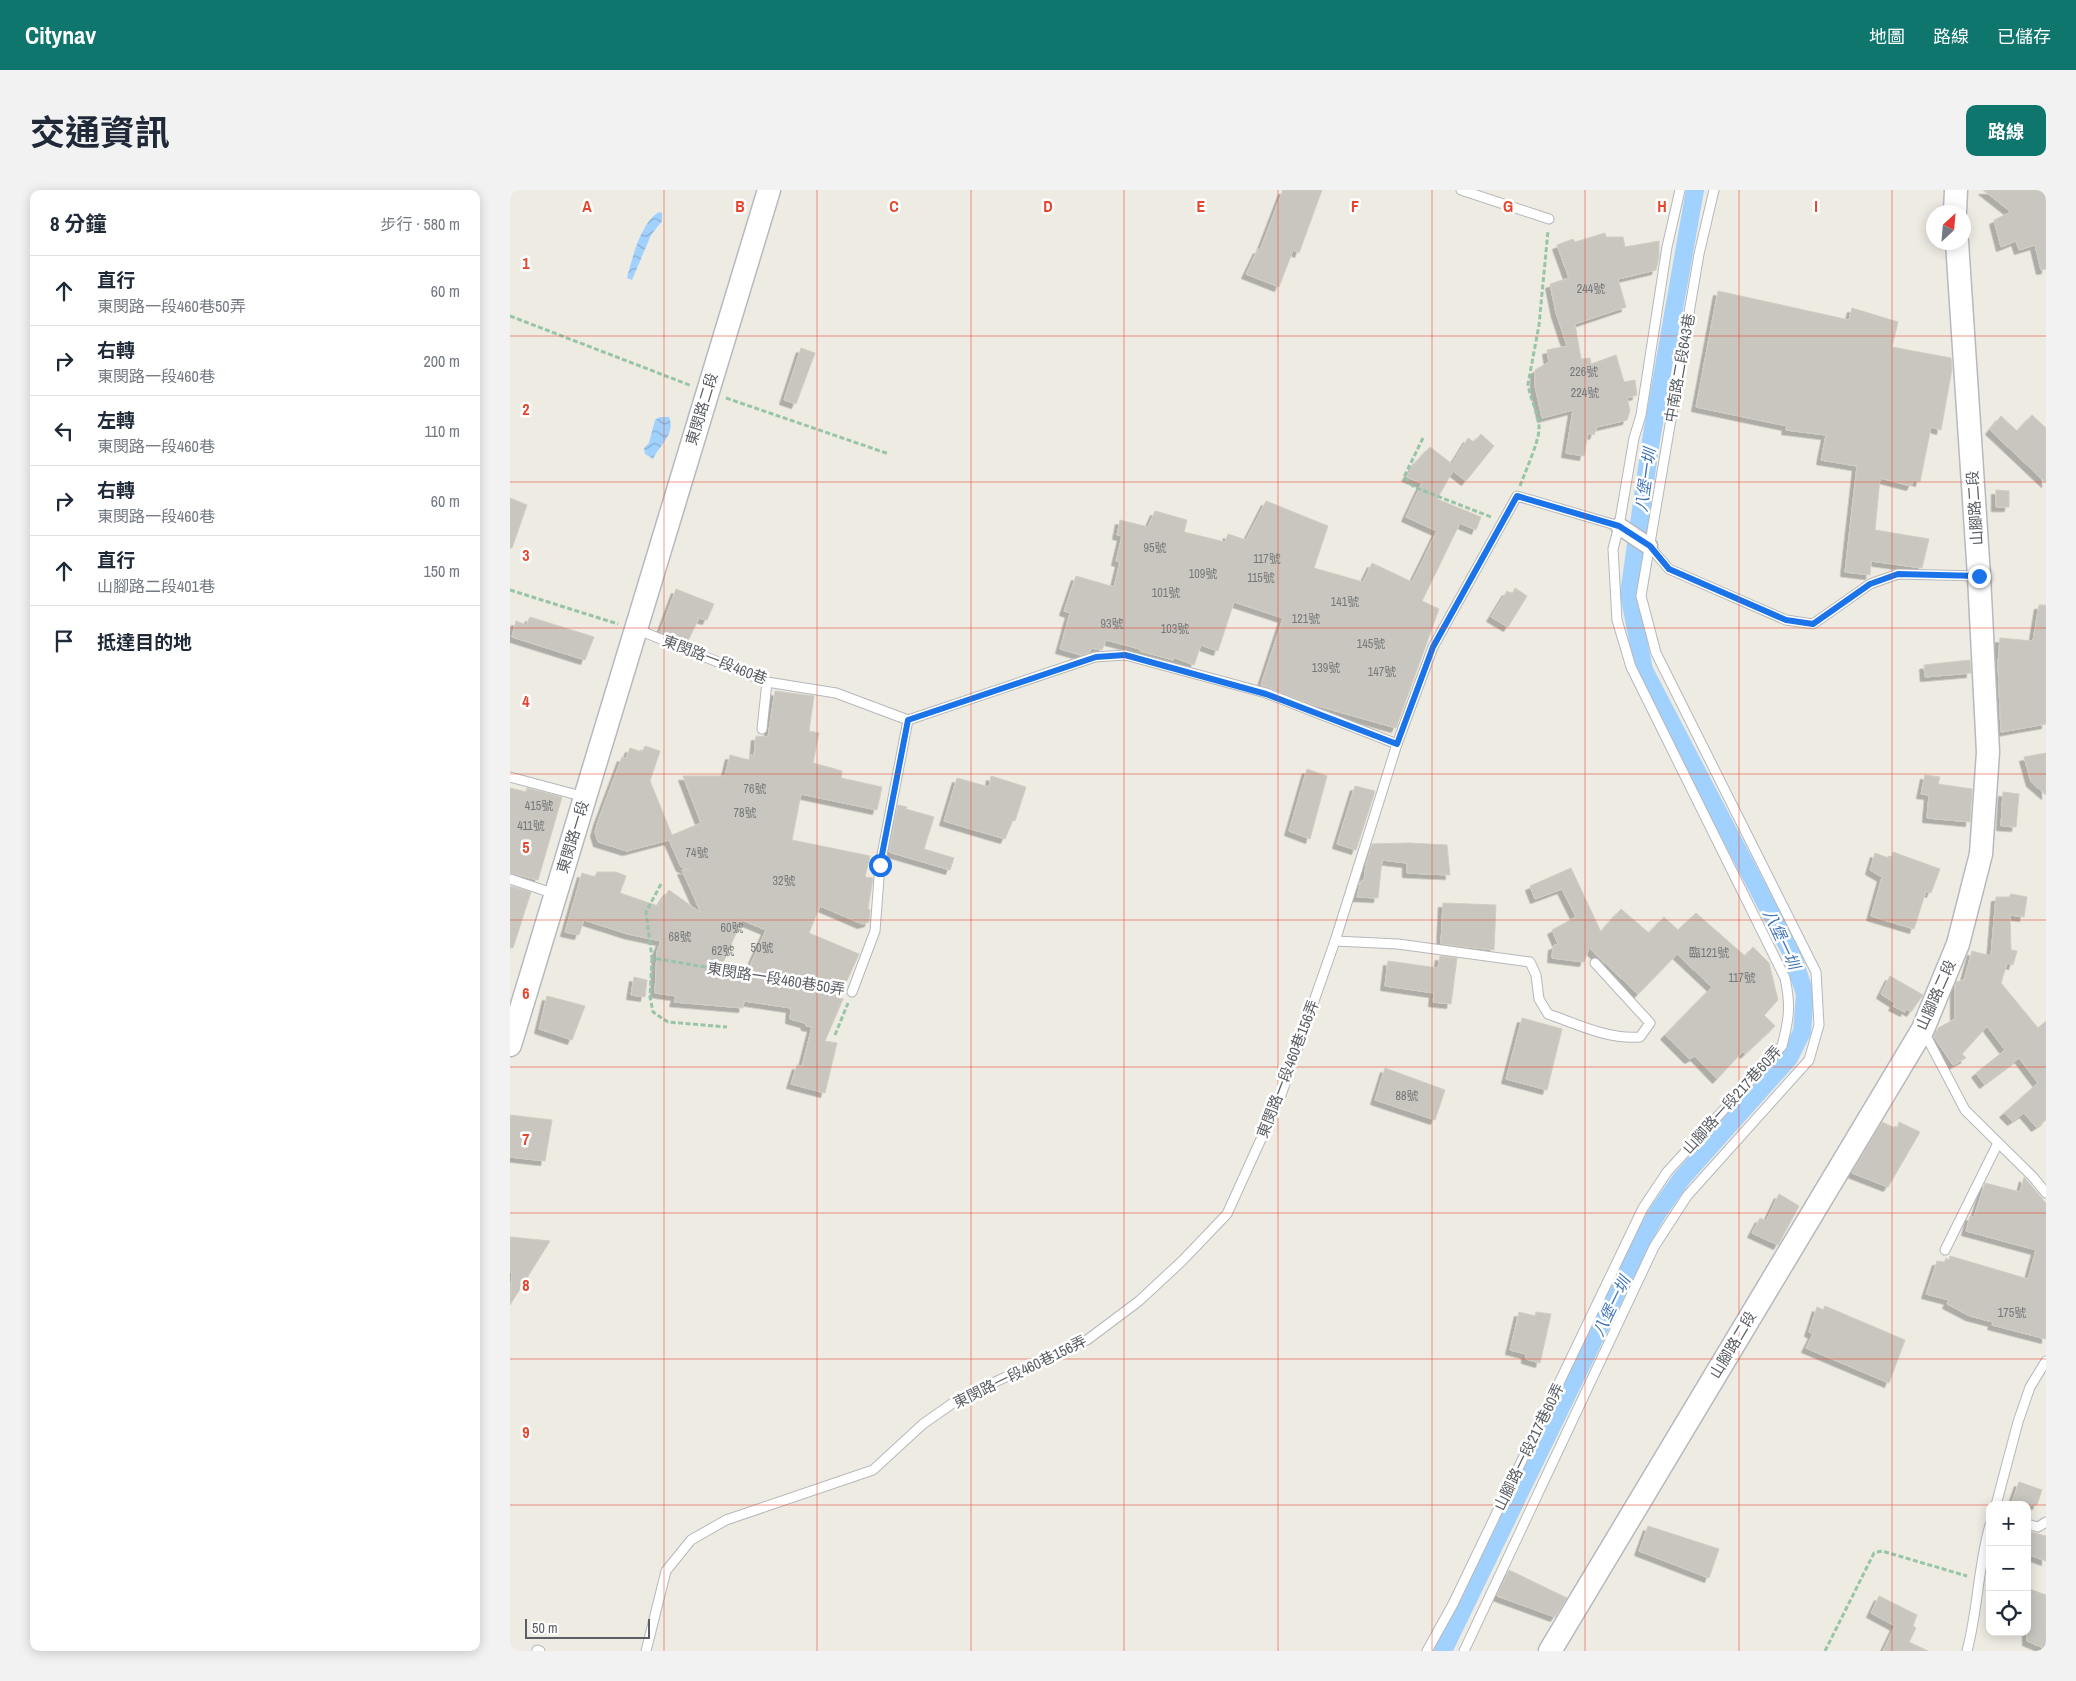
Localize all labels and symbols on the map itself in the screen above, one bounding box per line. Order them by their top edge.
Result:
text: A [582,195,592,217]
text: B [735,195,745,217]
text: C [889,195,899,217]
text: D [1043,195,1053,217]
text: E [1197,195,1206,217]
text: F [1351,195,1359,217]
text: G [1503,195,1513,217]
text: H [1657,195,1667,217]
text: I [1814,195,1818,217]
north arrow [1926,205,1971,250]
text: 1 [522,252,530,274]
house number: 244號 [1577,281,1605,297]
street label: 中南路二段643巷 [1660,312,1699,424]
house number: 226號 [1570,364,1598,380]
street label: 東閔路二段 [681,370,723,448]
house number: 224號 [1571,385,1599,401]
text: 2 [522,398,530,420]
water label: 八堡一圳 [1630,445,1661,513]
street label: 山腳路二段 [1961,470,1988,546]
house number: 95號 [1144,540,1166,556]
text: 3 [522,544,530,566]
house number: 117號 [1253,551,1281,567]
route end [1968,565,1991,588]
house number: 109號 [1189,566,1217,582]
house number: 115號 [1247,570,1275,586]
house number: 101號 [1152,585,1180,601]
house number: 141號 [1331,594,1359,610]
house number: 121號 [1292,611,1320,627]
house number: 93號 [1101,616,1123,632]
house number: 103號 [1161,621,1189,637]
street label: 東閔路一段460巷 [660,630,771,689]
house number: 145號 [1357,636,1385,652]
house number: 139號 [1312,660,1340,676]
house number: 147號 [1368,664,1396,680]
text: 4 [522,690,530,712]
house number: 76號 [744,781,766,797]
house number: 415號 [525,798,553,814]
street label: 東閔路一段 [552,798,594,876]
house number: 78號 [734,805,756,821]
house number: 411號 [517,818,545,834]
text: 5 [522,836,530,858]
house number: 74號 [686,845,708,861]
route start [869,854,892,877]
house number: 32號 [773,873,795,889]
water label: 八堡一圳 [1759,905,1806,974]
house number: 60號 [721,920,743,936]
house number: 68號 [669,929,691,945]
house number: 50號 [751,940,773,956]
house number: 62號 [712,943,734,959]
house number: 臨121號 [1689,945,1729,961]
street label: 山腳路二段 [1911,956,1960,1033]
street label: 東閔路一段460巷50弄 [706,957,846,1000]
house number: 117號 [1728,970,1756,986]
text: 6 [522,982,530,1004]
street label: 東閔路一段460巷156弄 [1252,997,1324,1141]
street label: 山腳路一段217巷60弄 [1677,1041,1786,1158]
house number: 88號 [1396,1088,1418,1104]
text: 7 [522,1128,530,1150]
water label: 八堡一圳 [1587,1271,1636,1340]
text: 8 [522,1274,530,1296]
house number: 175號 [1998,1305,2026,1321]
street label: 山腳路二段 [1704,1307,1761,1382]
street label: 東閔路一段460巷156弄 [950,1330,1090,1413]
street label: 山腳路一段217巷60弄 [1489,1380,1568,1514]
text: 9 [522,1421,530,1443]
scale bar [525,1616,650,1639]

